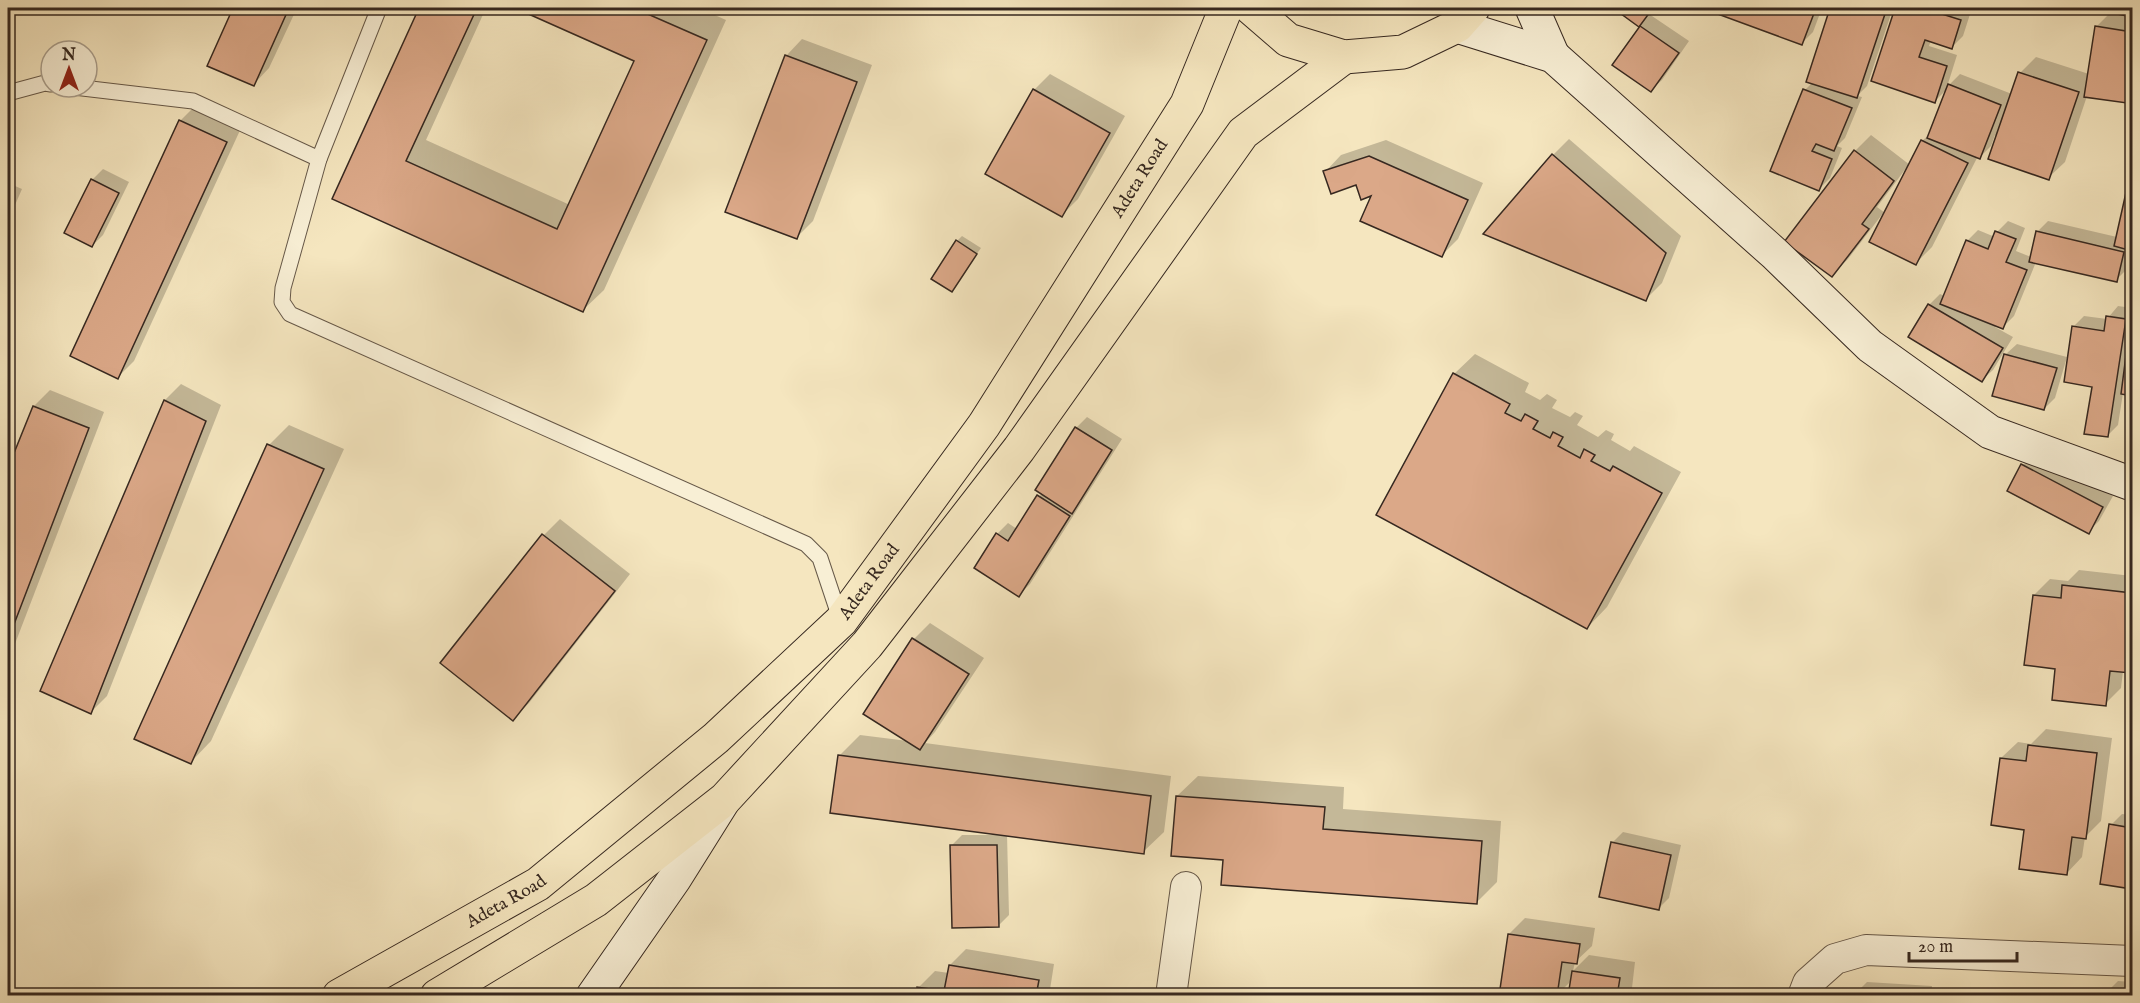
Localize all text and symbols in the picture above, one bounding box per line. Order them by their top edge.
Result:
north arrow [39,39,99,99]
text: N [61,46,76,66]
street label: Adeta Road [1106,135,1173,223]
street label: Adeta Road [833,539,905,625]
street label: Adeta Road [461,870,552,934]
scale bar [1909,925,2017,963]
text: 20 m [1918,936,1953,959]

